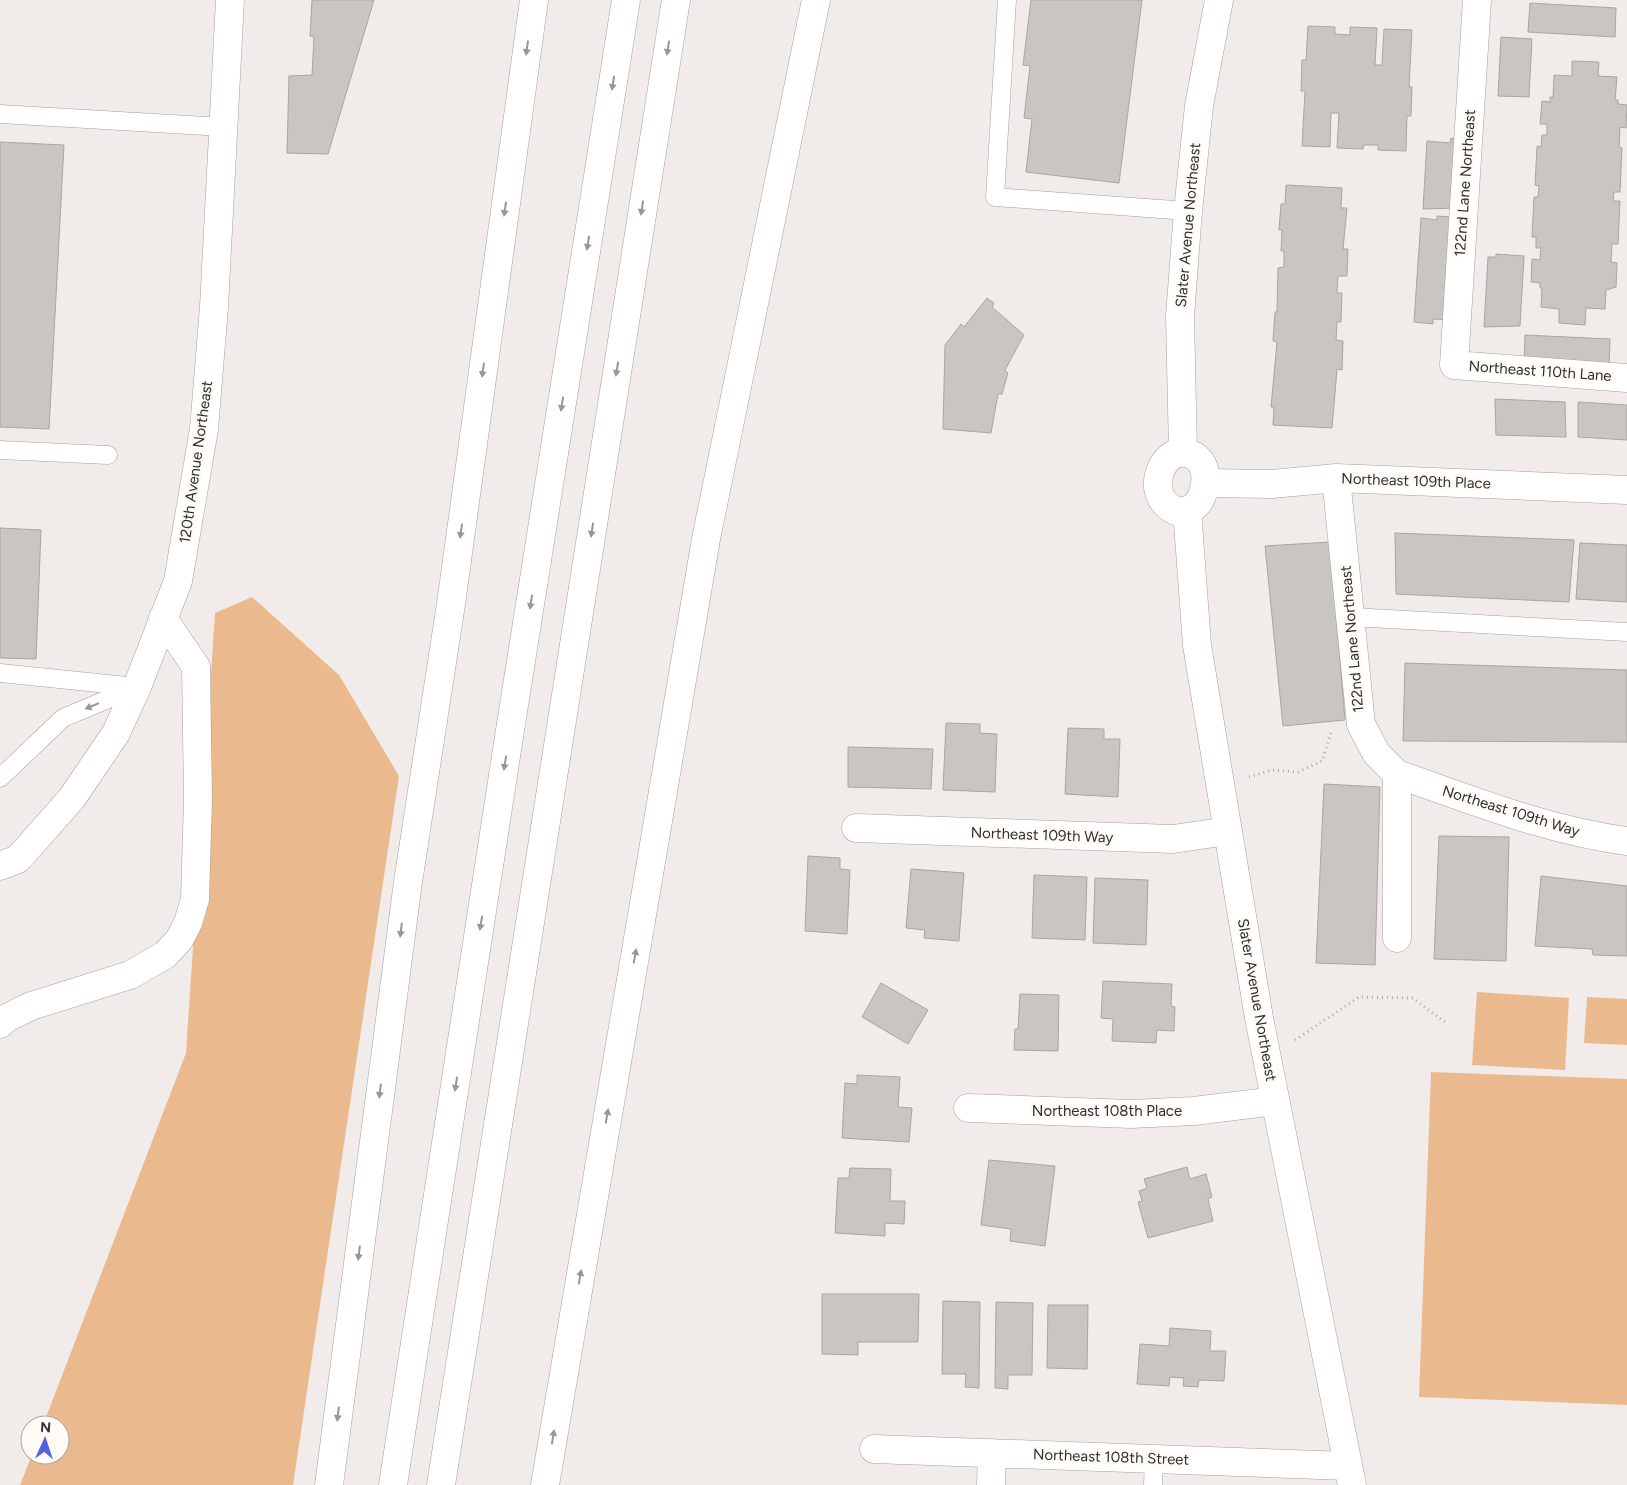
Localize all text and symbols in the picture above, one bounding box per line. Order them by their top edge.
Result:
one-way arrow [664,40,672,56]
one-way arrow [523,41,531,57]
one-way arrow [608,75,616,91]
street label: 122nd Lane Northeast [1451,108,1479,257]
street label: Slater Avenue Northeast [1172,142,1204,308]
one-way arrow [637,201,645,217]
one-way arrow [501,202,509,218]
one-way arrow [583,236,591,252]
street label: Northeast 110th Lane [1468,357,1612,385]
one-way arrow [612,361,620,377]
one-way arrow [479,363,487,379]
street label: 120th Avenue Northeast [176,379,216,545]
one-way arrow [558,396,566,412]
street label: Northeast 109th Place [1341,469,1491,493]
one-way arrow [588,522,596,538]
one-way arrow [457,524,465,540]
street label: 122nd Lane Northeast [1337,564,1367,713]
one-way arrow [527,595,535,611]
one-way arrow [85,703,99,711]
one-way arrow [501,755,509,771]
street label: Northeast 109th Way [1440,782,1582,841]
street label: Northeast 109th Way [970,824,1114,846]
one-way arrow [476,916,484,932]
street label: Slater Avenue Northeast [1234,917,1280,1083]
one-way arrow [397,923,405,939]
one-way arrow [631,948,639,964]
one-way arrow [452,1076,460,1092]
one-way arrow [376,1084,384,1100]
street label: Northeast 108th Place [1032,1102,1182,1120]
one-way arrow [604,1108,612,1124]
one-way arrow [355,1245,363,1261]
one-way arrow [576,1268,584,1284]
one-way arrow [334,1406,342,1422]
north arrow [20,1415,70,1465]
text: N [40,1419,52,1436]
one-way arrow [549,1429,557,1445]
street label: Northeast 108th Street [1033,1445,1190,1469]

